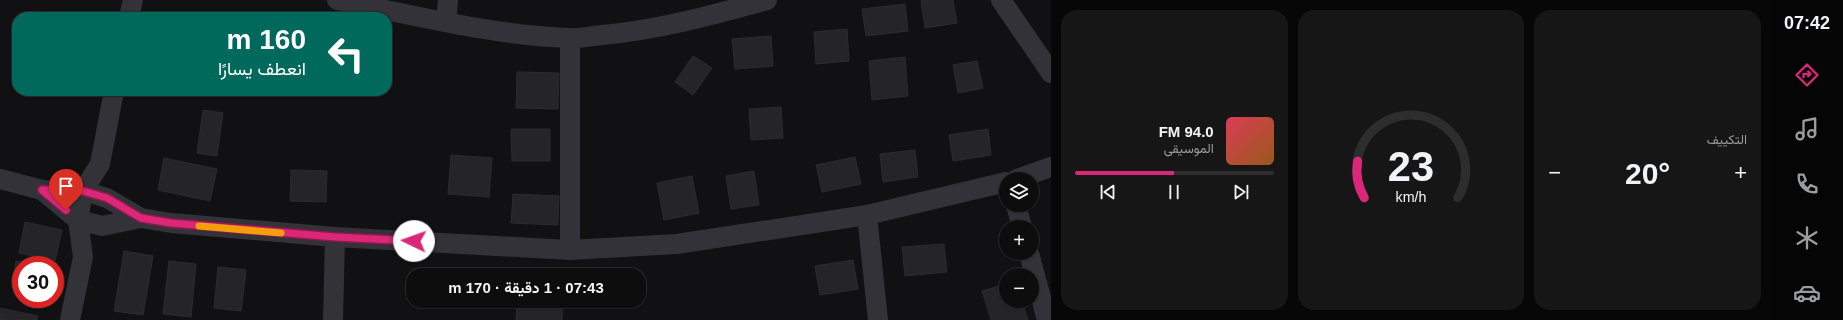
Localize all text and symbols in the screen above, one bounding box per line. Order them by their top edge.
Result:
text: 07:42 [1784,13,1830,33]
text: 160 m [227,24,306,55]
icon: left [320,28,372,80]
text: انعطف يسارًا [218,59,306,79]
icon: directions [1793,61,1821,89]
icon: music [1793,115,1821,143]
text: 94.0 FM [1159,123,1214,140]
text: التكييف [1707,132,1747,147]
text: الموسيقى [1164,141,1214,156]
text: 23 [1388,143,1434,190]
text: 20° [1625,157,1670,190]
text: − [1548,160,1561,185]
text: + [1734,160,1747,185]
pin [49,169,83,210]
icon: phone [1793,170,1821,198]
map controls [999,172,1039,308]
button: layers [999,172,1039,212]
icon: arrive [55,175,77,197]
icon: previous [1097,181,1119,203]
icon: pause [1163,181,1185,203]
icon: next [1230,181,1252,203]
text: km/h [1396,189,1427,205]
position arrow [393,220,435,262]
button: + [999,220,1039,260]
icon: climate [1793,224,1821,252]
speed limit sign: 30 [12,256,64,308]
button: − [999,268,1039,308]
text: 07:43 · 1 دقيقة · 170 m [448,279,604,296]
icon: car [1793,279,1821,307]

